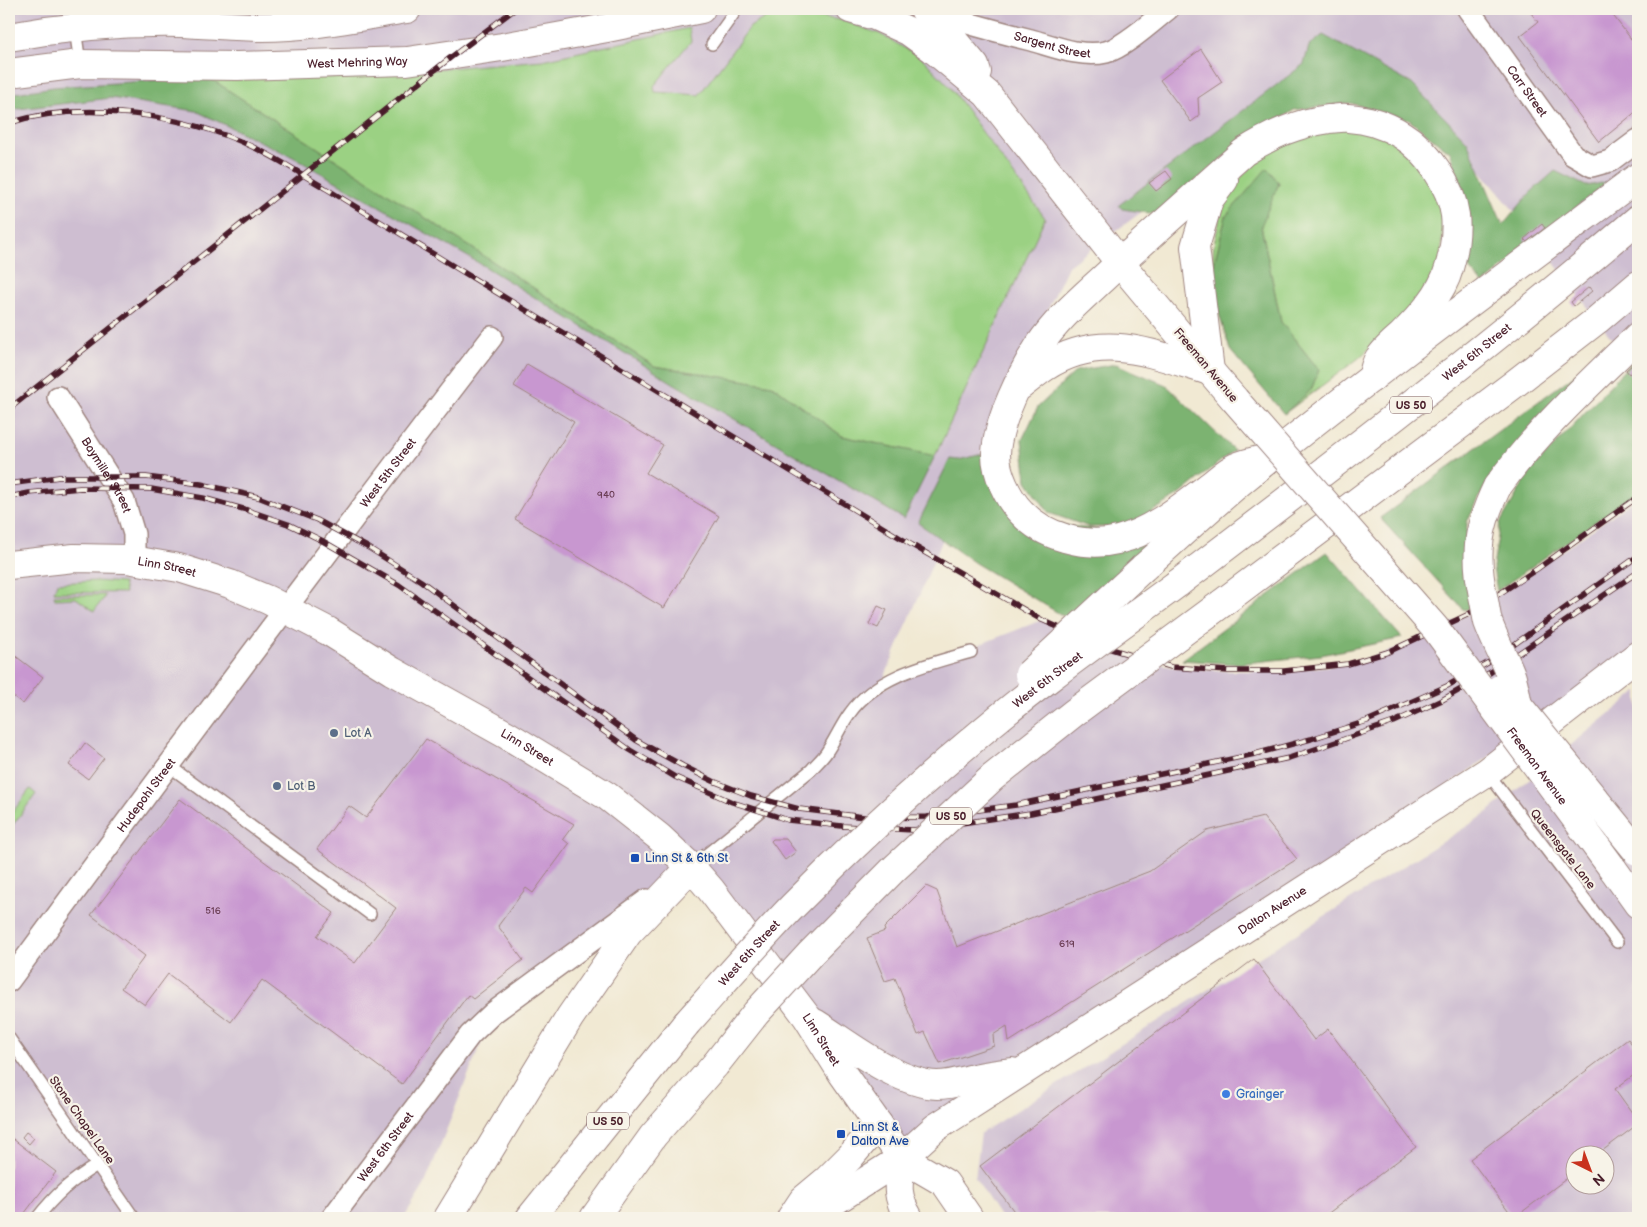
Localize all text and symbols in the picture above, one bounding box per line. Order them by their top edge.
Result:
street label: Sargent Street [1012,29,1091,62]
street label: West Mehring Way [307,54,408,72]
street label: Carr Street [1503,63,1550,120]
street label: West 6th Street [1440,320,1515,385]
street label: Freeman Avenue [1170,325,1241,406]
road number: US 50 [1390,396,1432,414]
street label: Baymiller Street [78,435,134,515]
street label: West 5th Street [357,435,420,511]
house number: 940 [597,489,615,501]
street label: Linn Street [136,554,198,581]
street label: West 6th Street [1010,649,1086,712]
street label: Freeman Avenue [1503,725,1570,808]
place label: Lot A [344,726,372,741]
street label: Linn Street [498,726,556,770]
marker: Lot A [328,727,340,739]
street label: Hudepohl Street [114,755,179,836]
place label: Lot B [287,779,315,794]
marker: Lot B [271,780,283,792]
street label: Queensgate Lane [1527,806,1599,892]
road number: US 50 [930,808,972,824]
place label: Linn St & 6th St [645,851,729,866]
marker: Linn St & 6th St [629,852,641,864]
street label: Dalton Avenue [1236,883,1310,938]
house number: 516 [205,905,221,917]
street label: West 6th Street [716,917,784,990]
house number: 619 [1059,938,1075,950]
street label: Linn Street [799,1011,843,1069]
street label: Stone Chapel Lane [46,1074,117,1167]
place label: Grainger [1236,1087,1285,1102]
marker: Grainger [1220,1088,1232,1100]
street label: West 6th Street [355,1109,417,1185]
road number: US 50 [587,1112,629,1130]
place label: Linn St & Dalton Ave [851,1120,909,1149]
marker: Linn St & Dalton Ave [835,1128,847,1140]
north arrow [1564,1144,1614,1194]
text: N [1589,1169,1608,1189]

